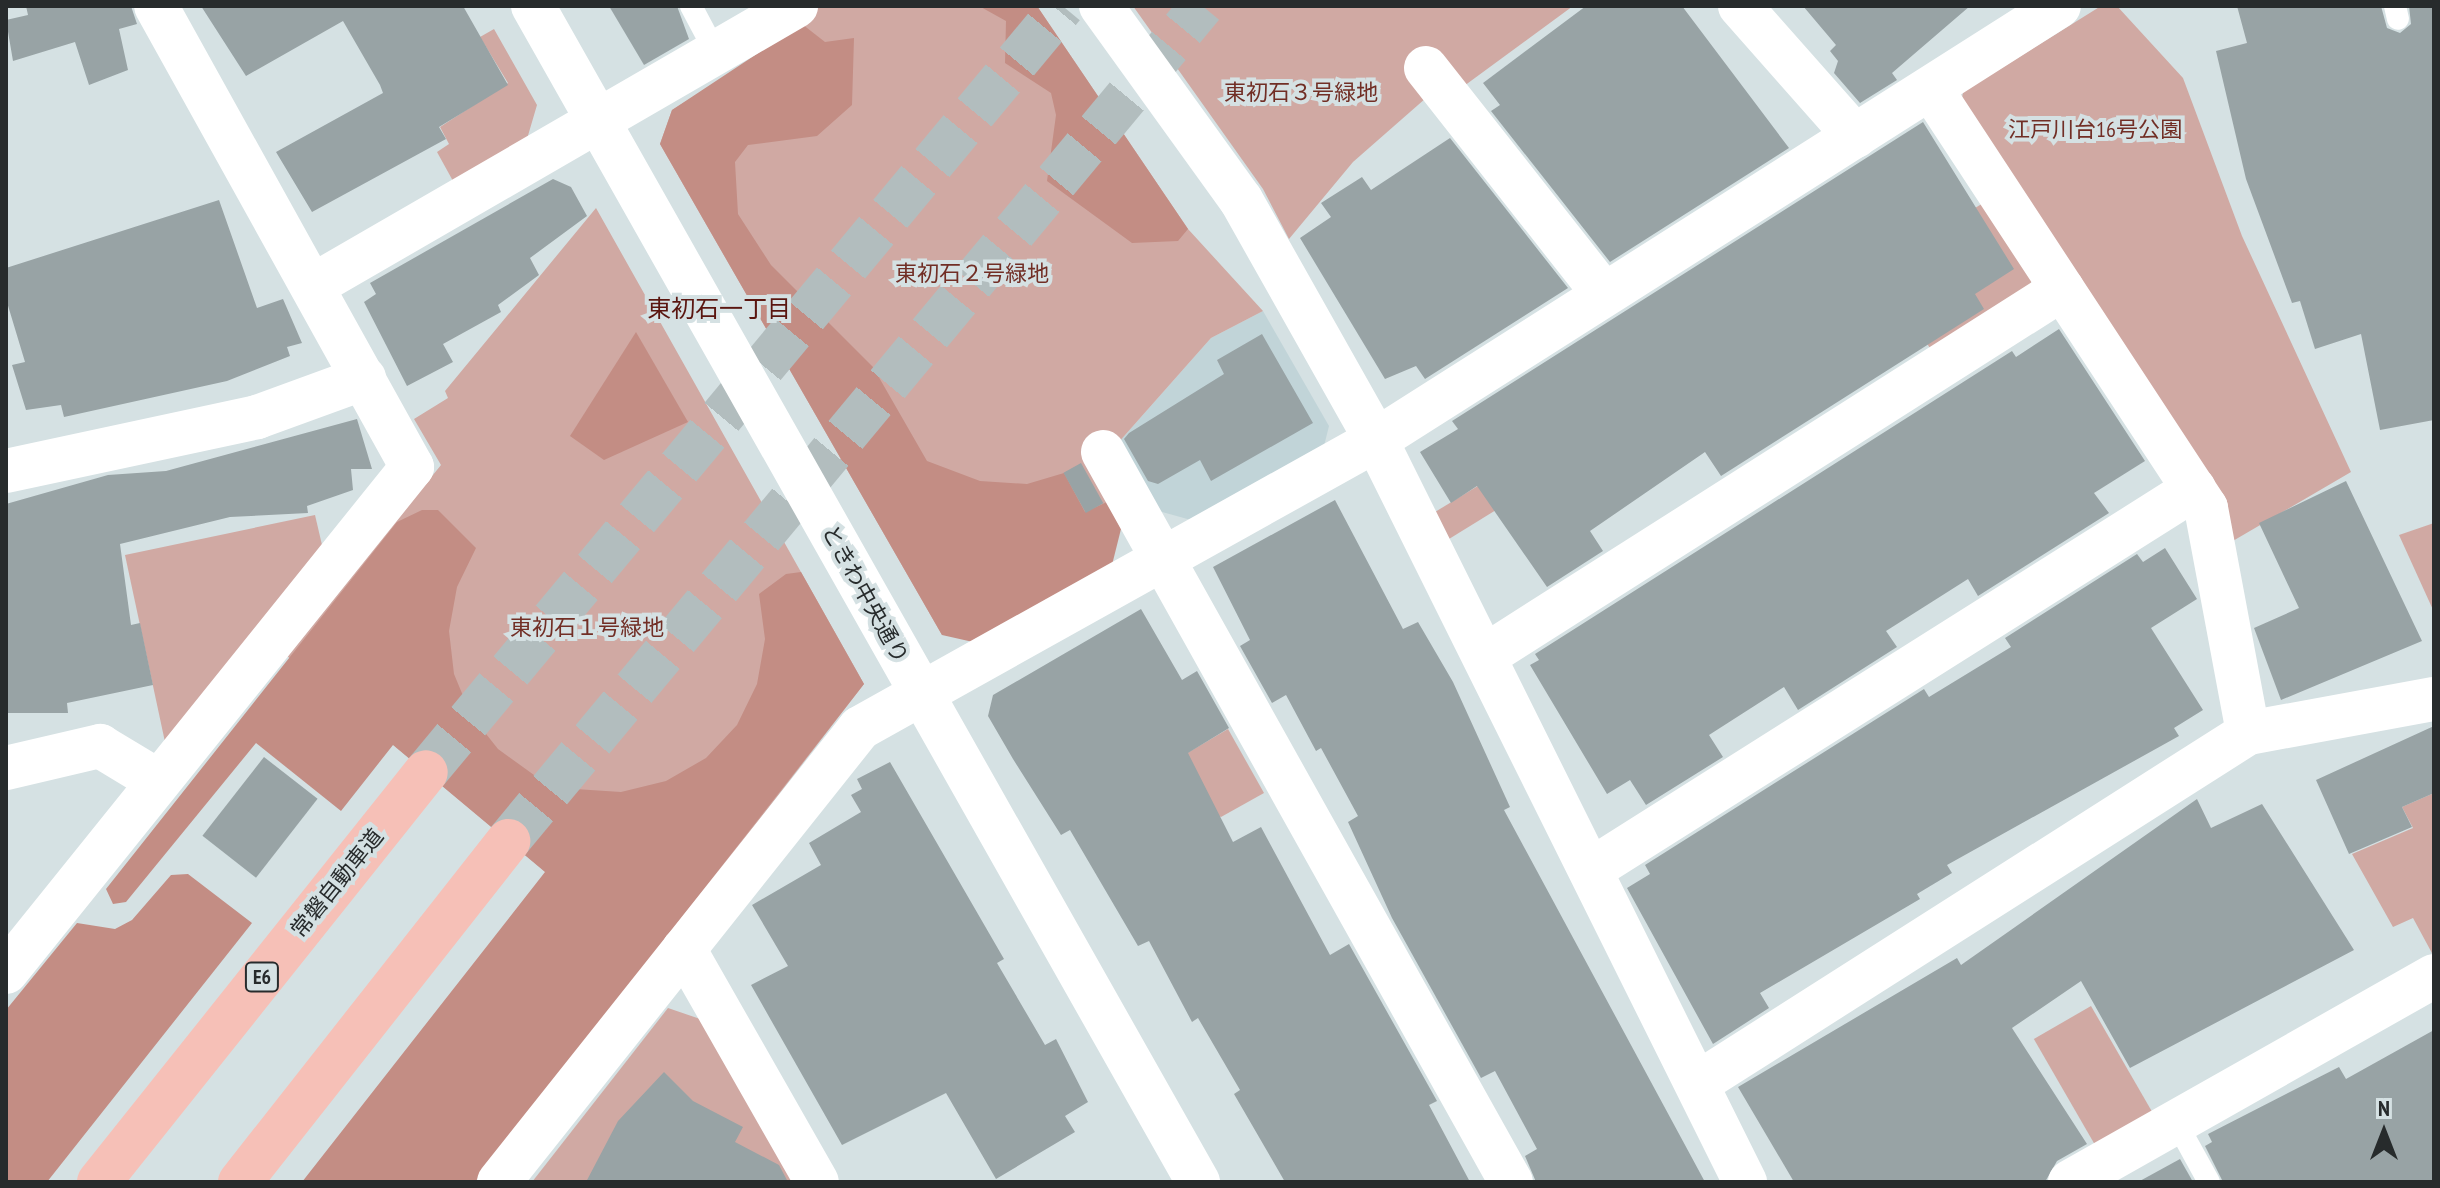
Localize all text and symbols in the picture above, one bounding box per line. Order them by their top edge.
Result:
park label: 東初石３号緑地 [1224,80,1378,106]
park label: 江戸川台16号公園 [2008,117,2182,143]
park label: 東初石２号緑地 [895,261,1049,287]
district label: 東初石一丁目 [647,295,791,323]
street label: ときわ中央通り [816,520,914,668]
park label: 東初石１号緑地 [510,615,664,641]
street label: 常磐自動車道 [285,823,389,943]
road number: E6 [244,961,280,993]
north arrow [2344,1092,2424,1172]
text: N [2378,1094,2390,1122]

